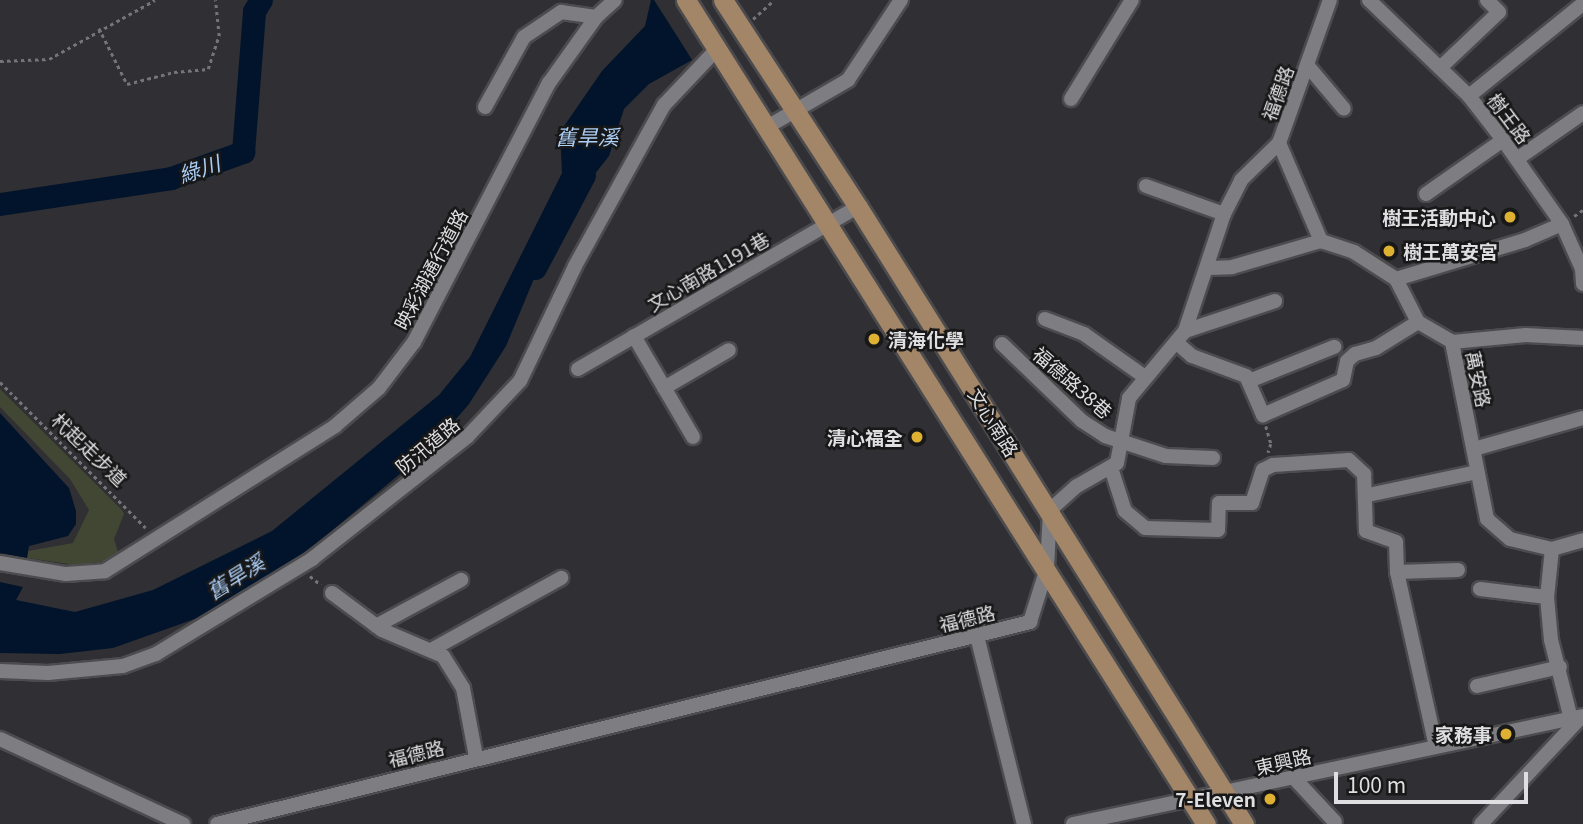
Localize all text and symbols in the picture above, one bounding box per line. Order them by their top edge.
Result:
street label: 福德路 [1257,62,1297,124]
street label: 樹王路 [1484,88,1536,148]
water label: 舊旱溪 [556,123,618,149]
water label: 綠川 [175,149,223,187]
street label: 映彩湖通行道路 [389,205,471,333]
place label: 樹王活動中心 [1382,206,1496,228]
marker: 樹王活動中心 [1502,209,1518,225]
street label: 文心南路1191巷 [643,227,773,315]
place label: 樹王萬安宮 [1403,240,1498,262]
marker: 樹王萬安宮 [1381,243,1397,259]
place label: 清海化學 [888,328,964,350]
marker: 清海化學 [866,331,882,347]
street label: 福德路38巷 [1029,342,1117,422]
street label: 萬安路 [1462,349,1496,409]
street label: 文心南路 [964,384,1024,460]
street label: 杙起走步道 [48,408,132,490]
street label: 防汛道路 [391,412,463,478]
place label: 清心福全 [827,426,903,448]
marker: 清心福全 [909,429,925,445]
water label: 舊旱溪 [202,549,268,603]
street label: 福德路 [937,600,997,636]
place label: 家務事 [1435,723,1492,745]
marker: 家務事 [1498,726,1514,742]
street label: 福德路 [386,735,446,771]
street label: 東興路 [1253,743,1313,779]
scale bar [1338,758,1532,802]
text: 100 m [1347,769,1406,799]
place label: 7-Eleven [1175,788,1256,810]
marker: 7-Eleven [1262,791,1278,807]

